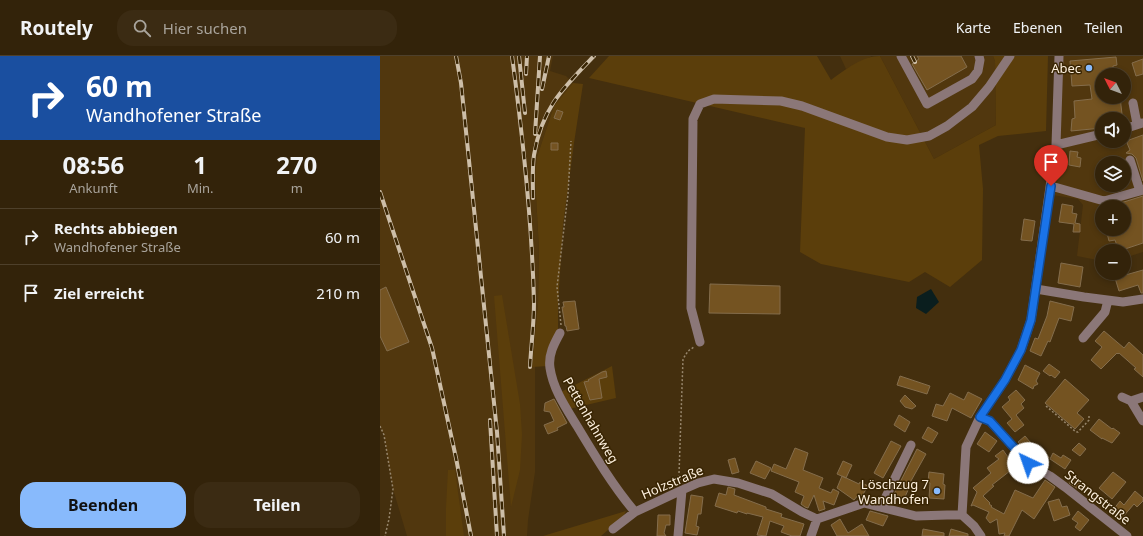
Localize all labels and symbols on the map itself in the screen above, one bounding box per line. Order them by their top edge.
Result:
place label: Abec [1051,59,1081,77]
marker: Abec [1084,63,1094,73]
north arrow [1095,68,1131,104]
pin [1034,145,1068,186]
street label: Pettenhahnweg [559,374,623,466]
position arrow [1007,442,1049,484]
street label: Holzstraße [638,461,706,503]
street label: Strangstraße [1061,466,1135,528]
place label: Löschzug 7 Wandhofen [858,475,929,508]
marker: Löschzug 7 Wandhofen [932,486,942,496]

